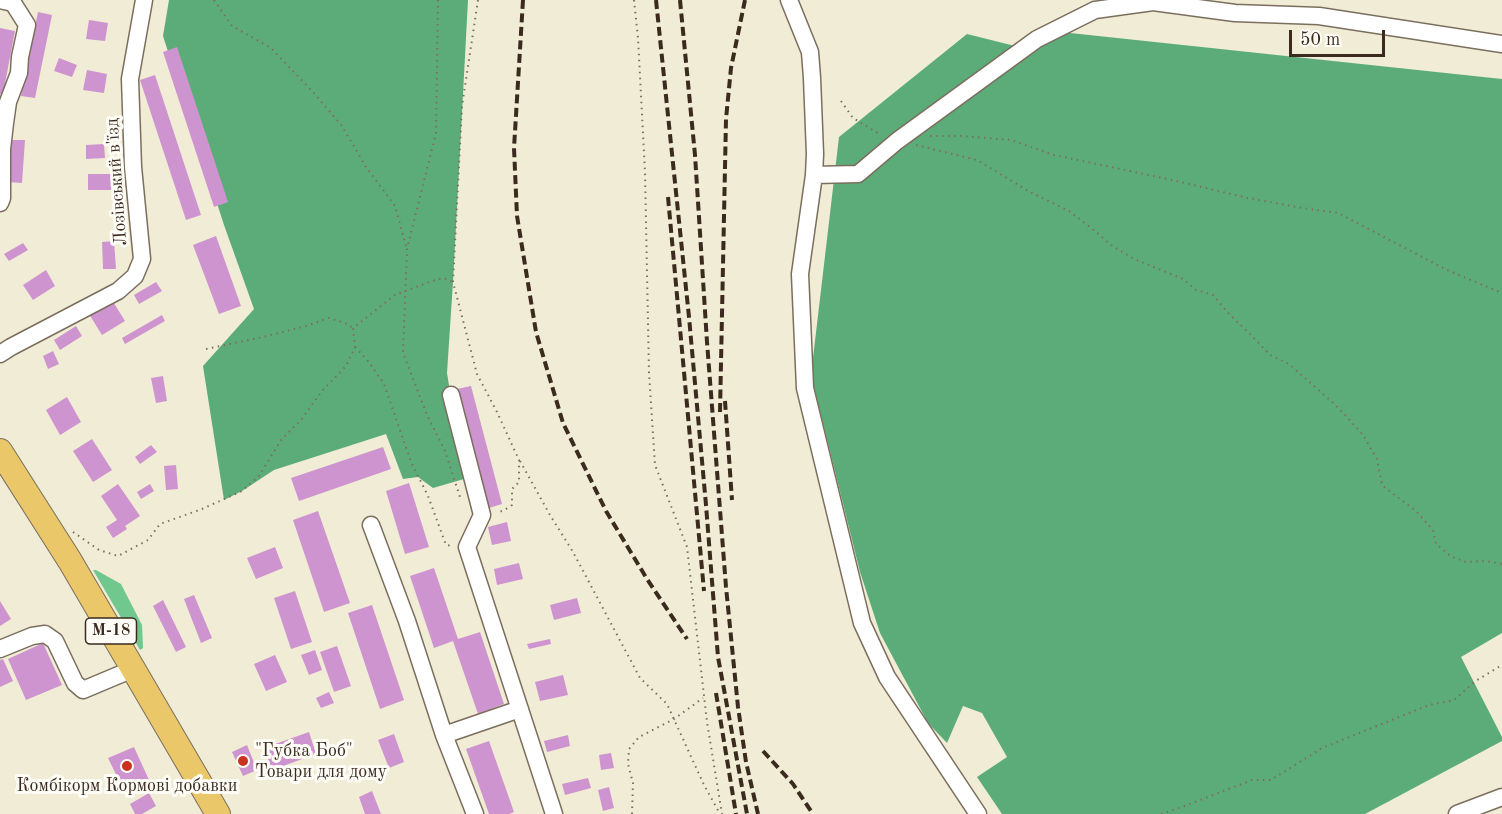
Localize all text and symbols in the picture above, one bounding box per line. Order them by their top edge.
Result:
scale bar [1292,18,1388,56]
text: 50 m [1300,31,1340,49]
street label: Лозівський в'їзд [102,118,132,246]
road number: М-18 [86,618,136,644]
place label: "Губка Боб" Товари для дому [255,740,387,783]
marker: "Губка Боб" Товари для дому [236,754,250,768]
marker: Комбікорм Кормові добавки [120,759,134,773]
place label: Комбікорм Кормові добавки [16,775,238,797]

